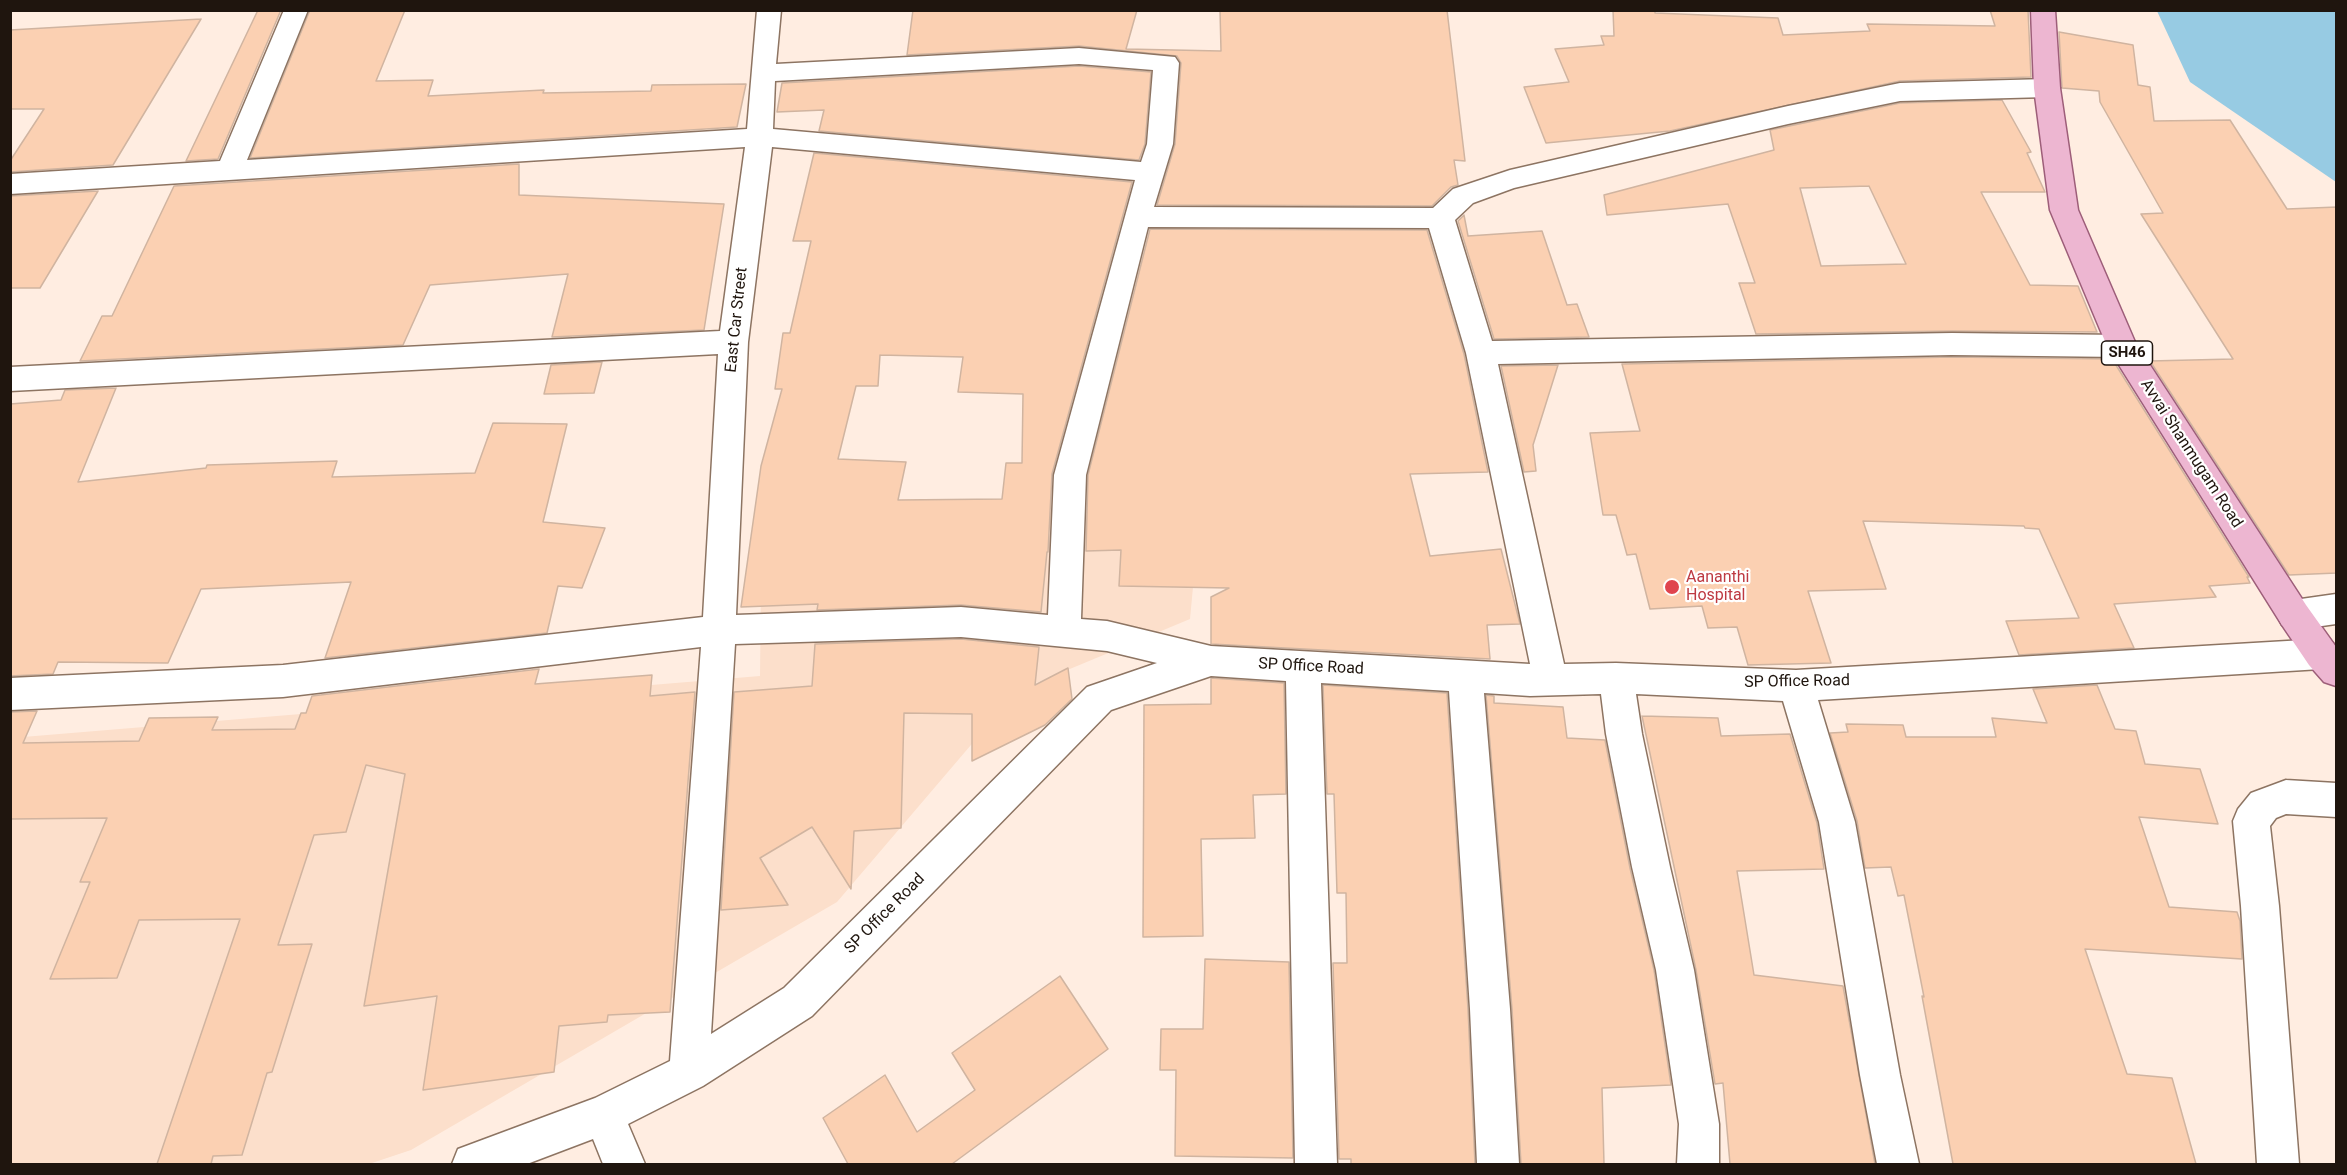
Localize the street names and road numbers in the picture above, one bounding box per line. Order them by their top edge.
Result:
street label: East Car Street [722,266,752,374]
road number: SH46 [2102,341,2152,365]
street label: Avvai Shanmugam Road [2136,376,2246,532]
street label: SP Office Road [1258,655,1364,679]
street label: SP Office Road [1744,671,1850,693]
street label: SP Office Road [841,870,929,958]

